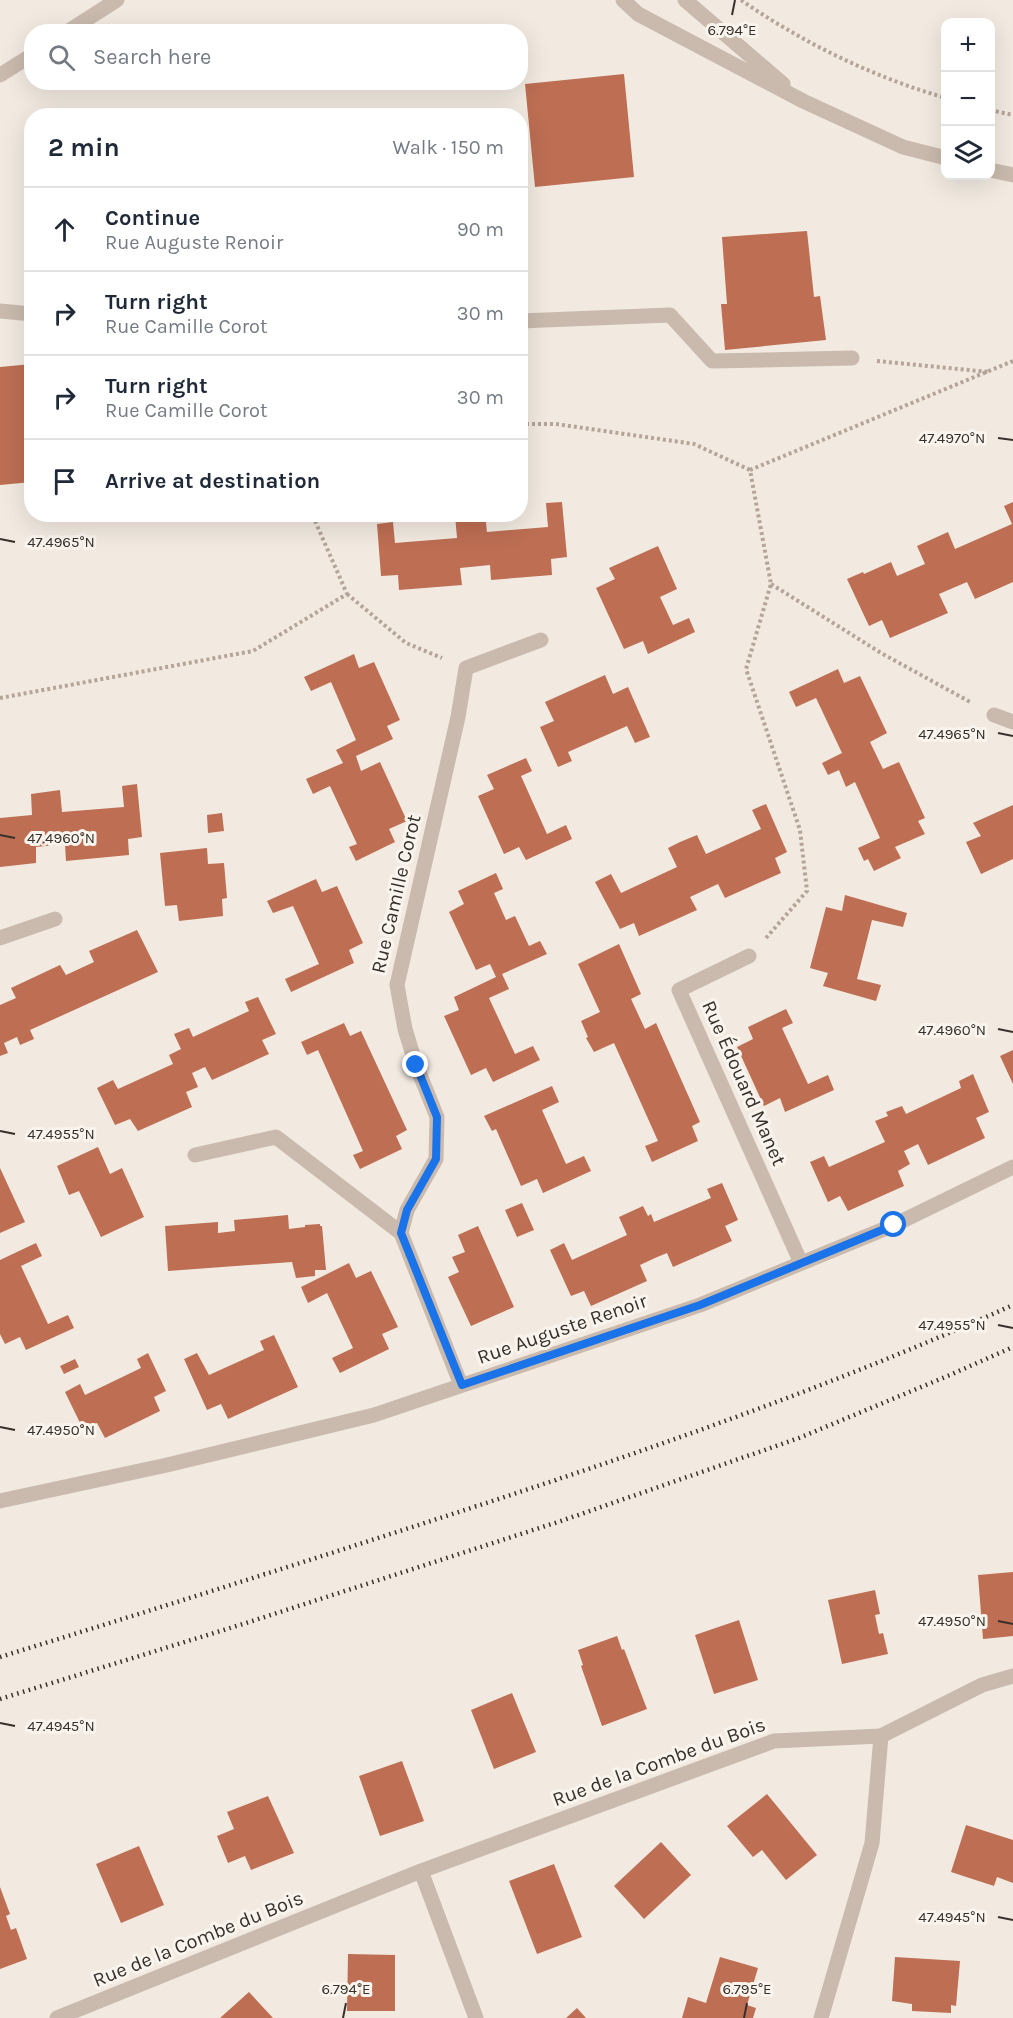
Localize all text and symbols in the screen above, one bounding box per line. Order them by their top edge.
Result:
map controls [941,18,995,180]
button: + [941,18,995,72]
text: 6.794°E [708,21,756,39]
search box [24,24,528,90]
icon: search [45,41,78,74]
text: Search here [93,44,211,70]
button: − [941,72,995,126]
button: layers [941,126,995,180]
text: 2 min [48,132,120,163]
text: Walk · 150 m [393,136,504,159]
text: Continue [105,205,200,231]
icon: ahead [48,213,81,246]
text: 90 m [457,218,504,241]
text: Rue Auguste Renoir [105,231,283,254]
text: Turn right [105,289,208,315]
icon: right [48,297,81,330]
text: 30 m [457,302,504,325]
text: Rue Camille Corot [105,315,267,338]
text: Turn right [105,373,208,399]
icon: right [48,381,81,414]
text: 30 m [457,386,504,409]
text: Rue Camille Corot [105,399,267,422]
text: 47.4970°N [919,429,985,447]
icon: arrive [48,465,81,498]
text: Arrive at destination [105,468,320,494]
text: 47.4965°N [27,533,95,551]
text: 47.4965°N [918,725,986,743]
street label: Rue Camille Corot [367,812,426,976]
text: 47.4960°N [27,829,95,847]
street label: Rue Édouard Manet [697,997,792,1169]
text: 47.4960°N [918,1021,986,1039]
route end [402,1051,428,1077]
text: 47.4955°N [27,1125,95,1143]
route start [880,1211,906,1237]
street label: Rue Auguste Renoir [474,1289,651,1369]
text: 47.4955°N [918,1316,986,1334]
text: 47.4950°N [27,1421,95,1439]
text: 47.4950°N [918,1612,986,1630]
street label: Rue de la Combe du Bois [549,1713,769,1811]
text: 47.4945°N [27,1717,95,1735]
street label: Rue de la Combe du Bois [89,1886,307,1992]
text: 47.4945°N [918,1908,986,1926]
text: 6.794°E [322,1980,370,1998]
text: 6.795°E [722,1980,772,1998]

